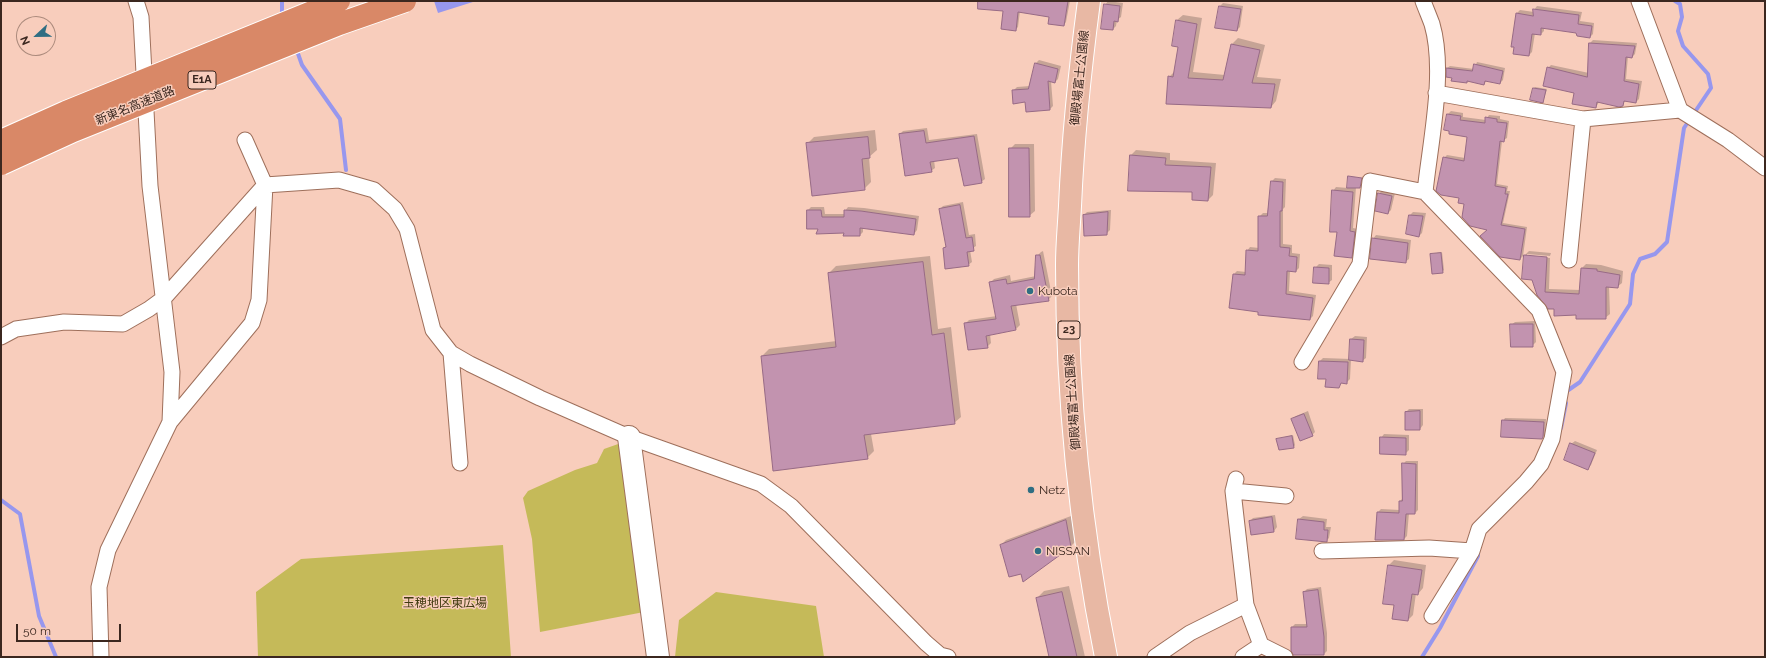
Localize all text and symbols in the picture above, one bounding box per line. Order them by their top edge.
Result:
north arrow [16,16,56,56]
street label: 御殿場富士公園線 [1068,30,1092,126]
text: N [18,34,33,47]
road number: E1A [188,71,216,89]
street label: 新東名高速道路 [93,84,177,128]
place label: Kubota [1038,284,1078,298]
marker: Kubota [1025,286,1035,296]
road number: 23 [1058,321,1080,339]
street label: 御殿場富士公園線 [1062,354,1084,450]
place label: Netz [1039,483,1065,497]
marker: Netz [1026,485,1036,495]
place label: NISSAN [1046,544,1090,558]
marker: NISSAN [1033,546,1043,556]
park label: 玉穂地区東広場 [403,596,487,610]
scale bar [18,616,123,642]
text: 50 m [23,624,51,638]

